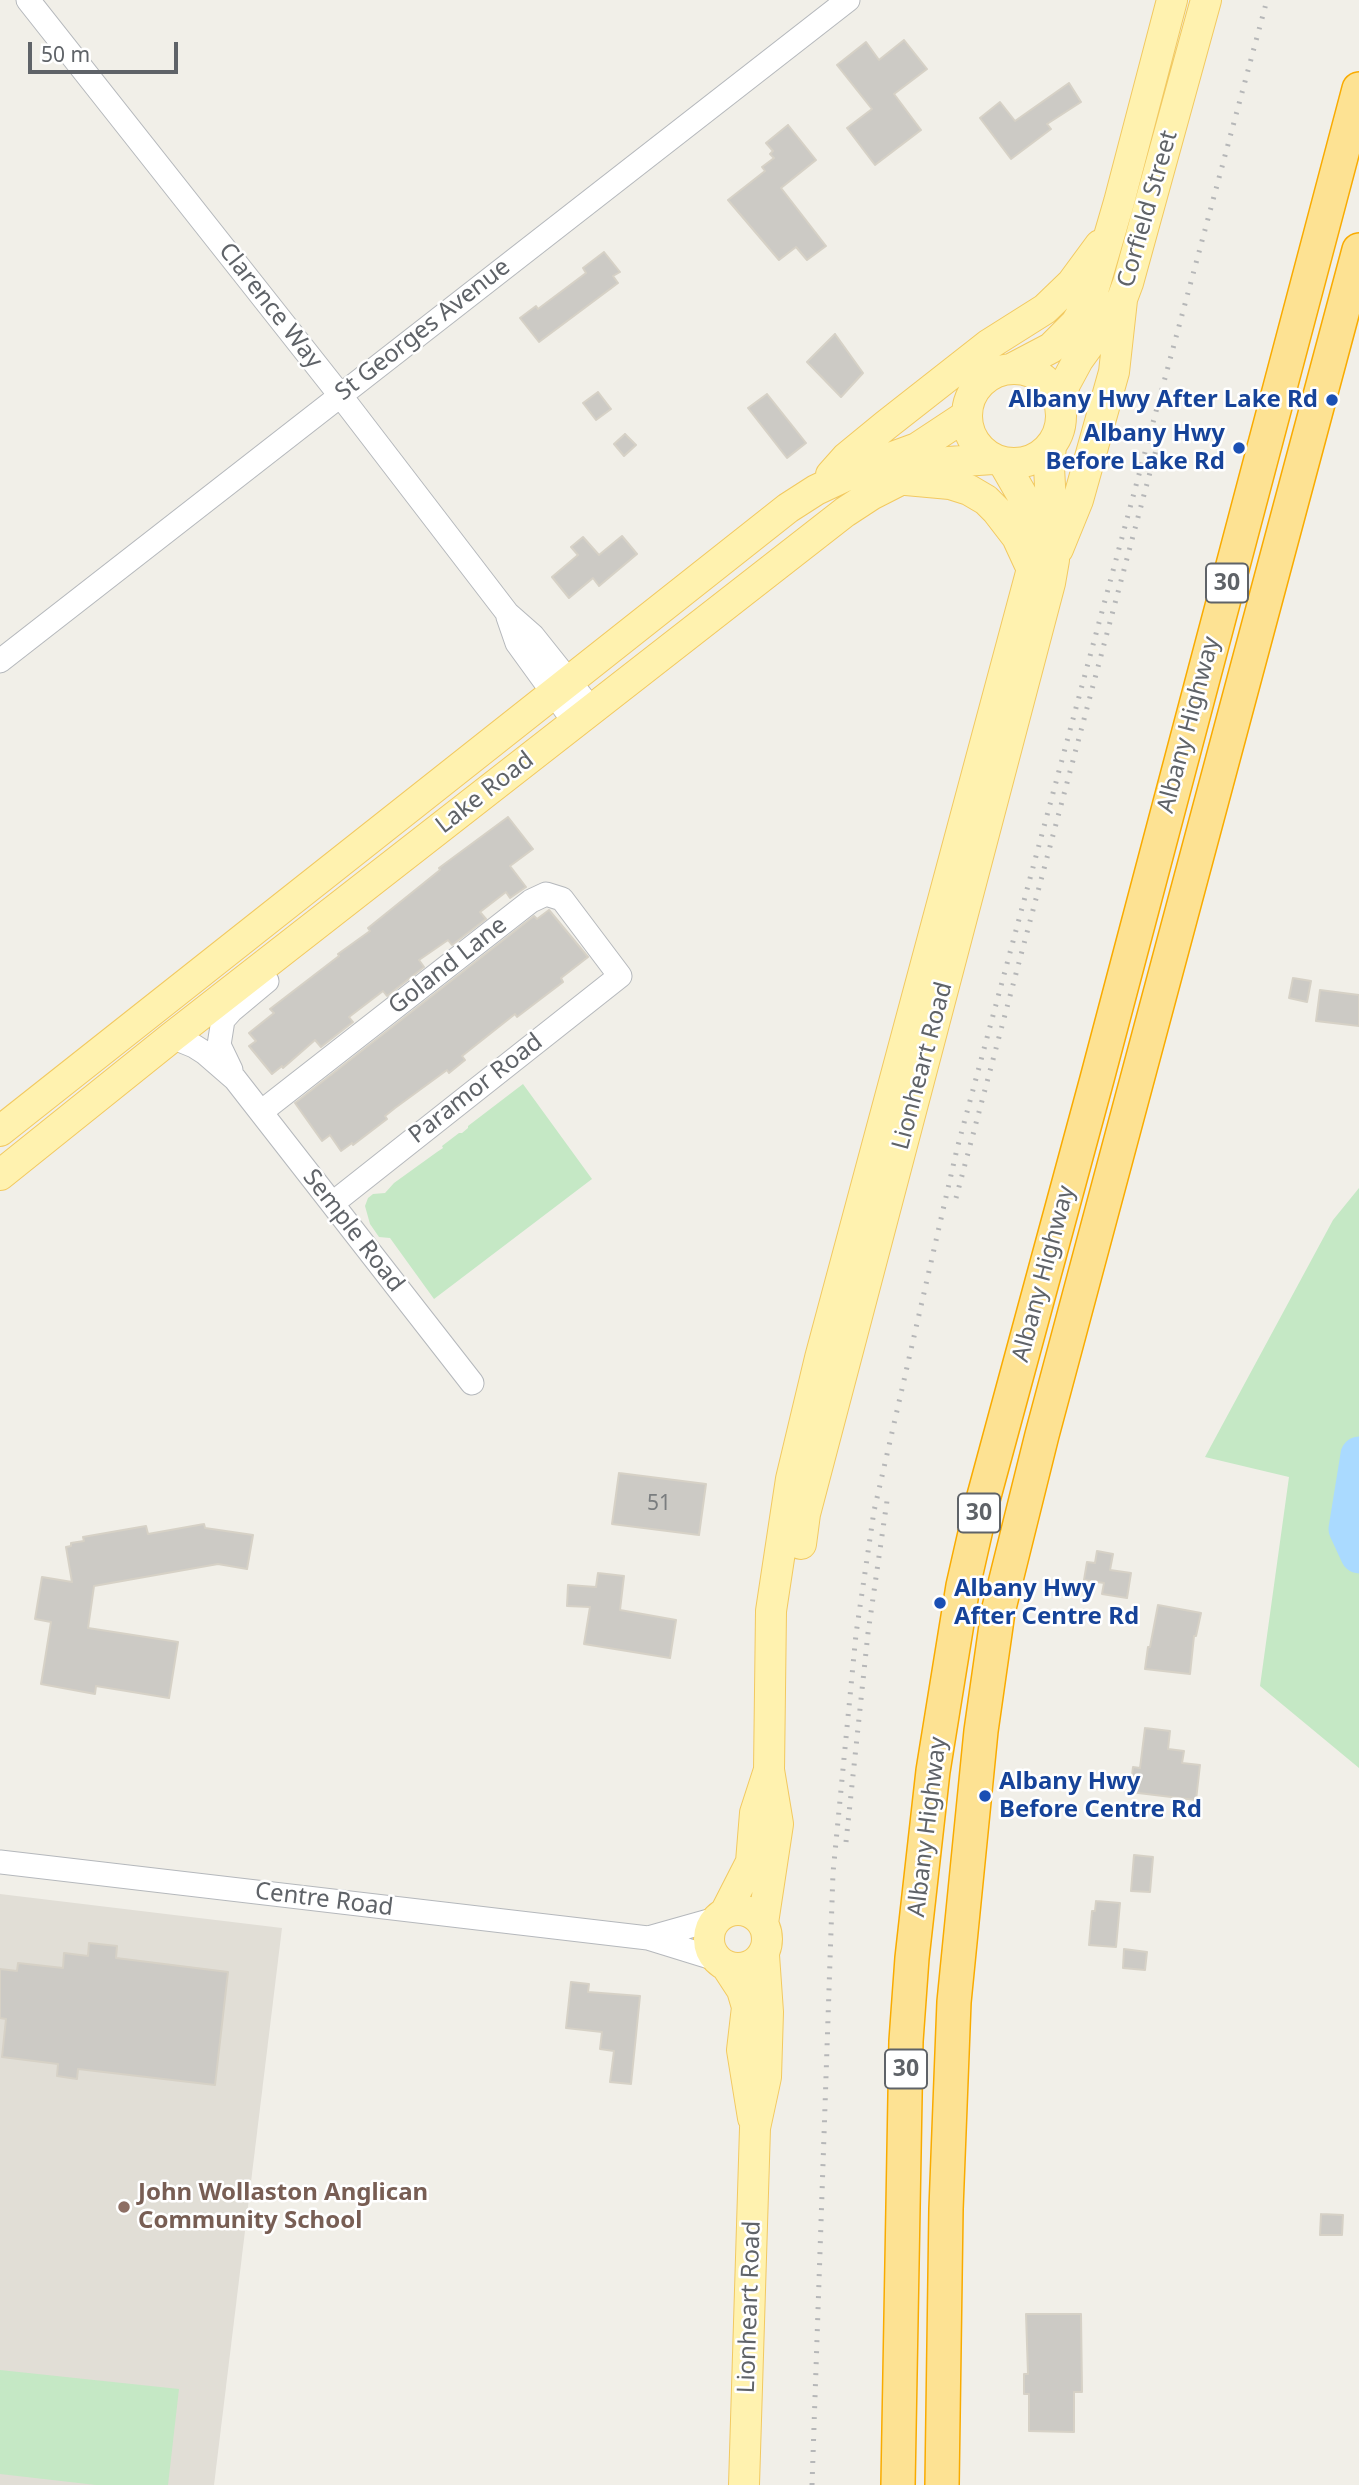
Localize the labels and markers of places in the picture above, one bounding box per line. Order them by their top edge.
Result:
place label: Albany Hwy After Lake Rd [1009,386,1318,414]
marker: Albany Hwy After Lake Rd [1324,392,1340,408]
place label: Albany Hwy Before Lake Rd [1045,420,1225,476]
marker: Albany Hwy Before Lake Rd [1231,440,1247,456]
place label: Albany Hwy After Centre Rd [954,1575,1139,1631]
marker: Albany Hwy After Centre Rd [932,1595,948,1611]
place label: Albany Hwy Before Centre Rd [999,1768,1202,1824]
marker: Albany Hwy Before Centre Rd [977,1788,993,1804]
place label: John Wollaston Anglican Community School [138,2179,428,2235]
marker: John Wollaston Anglican Community School [116,2199,132,2215]

